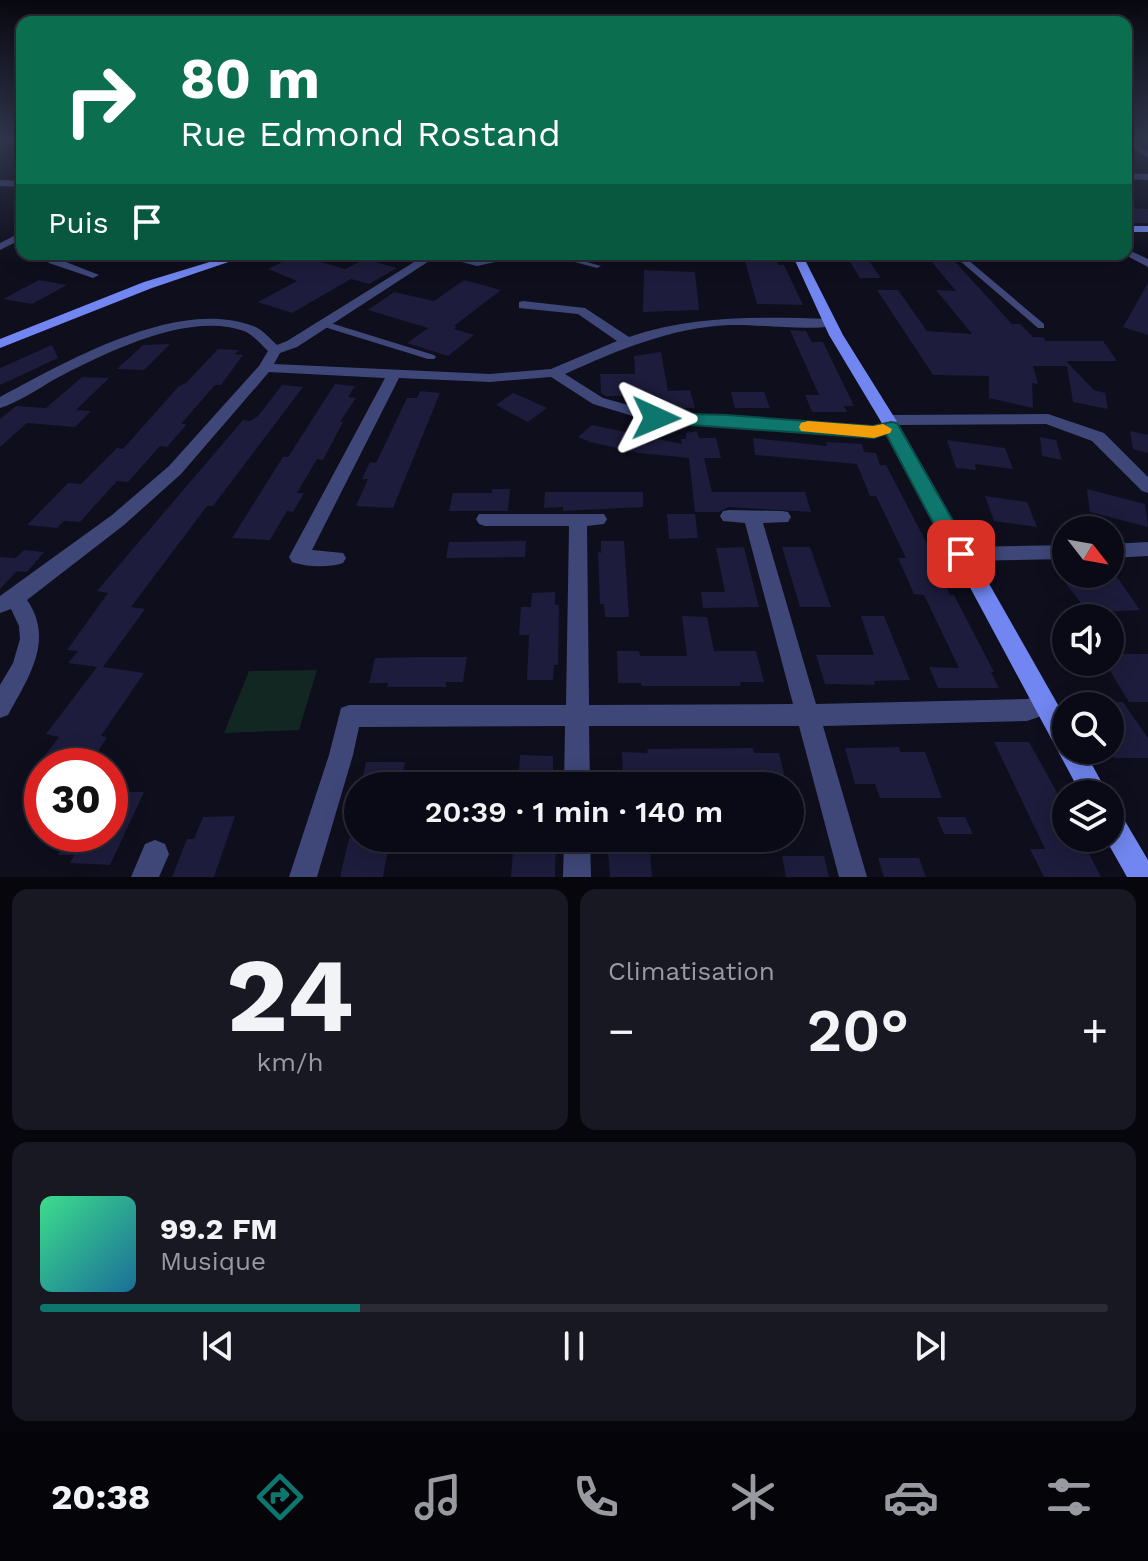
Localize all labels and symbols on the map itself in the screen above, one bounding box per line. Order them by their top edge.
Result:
position arrow [614,376,698,460]
north arrow [1052,516,1124,588]
pin [927,520,995,588]
speed limit sign: 30 [24,748,128,852]

